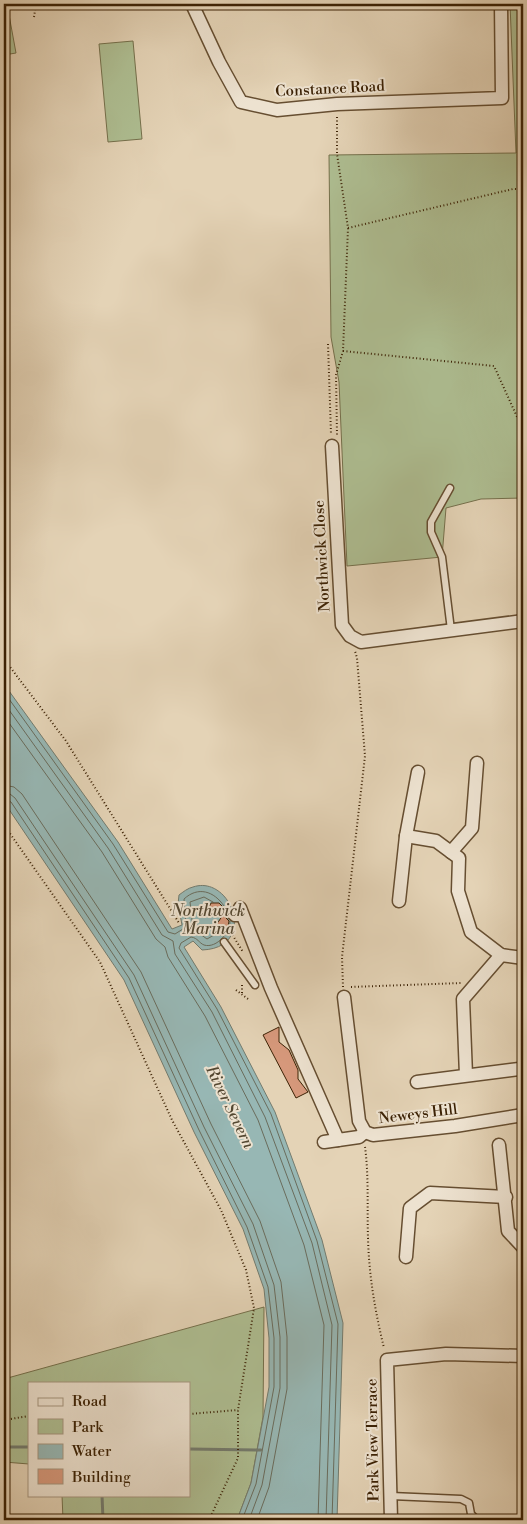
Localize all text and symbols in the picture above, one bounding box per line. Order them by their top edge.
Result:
street label: Constance Road [275,77,386,101]
street label: Northwick Close [310,500,334,612]
water label: Northwick Marina [170,901,245,939]
water label: River Severn [201,1061,259,1153]
street label: Neweys Hill [378,1100,459,1128]
street label: Park View Terrace [362,1378,384,1502]
legend [28,1382,190,1496]
text: Road [72,1392,107,1411]
text: Park [72,1418,104,1437]
text: Water [71,1442,112,1461]
text: Building [71,1468,131,1487]

